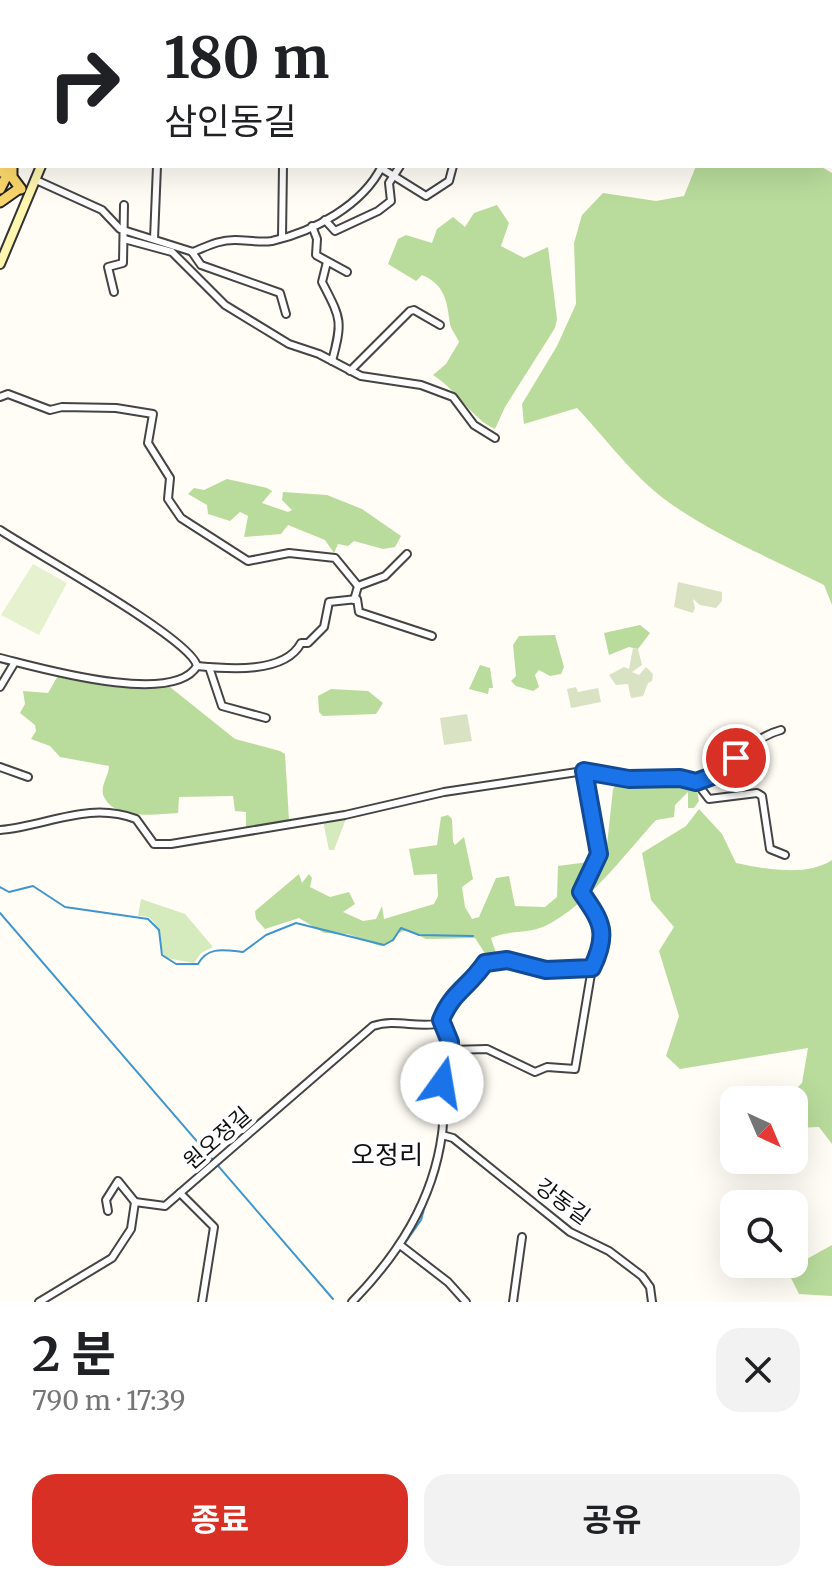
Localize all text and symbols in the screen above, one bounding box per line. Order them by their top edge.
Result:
text: 180 m [164,23,329,93]
icon: right [32,32,136,136]
text: 삼인동길 [164,99,296,144]
pin [702,724,770,792]
icon: arrive [714,736,758,780]
position arrow [400,1041,484,1125]
north arrow [720,1086,808,1174]
map controls [720,1086,808,1278]
street label: 원오정길 [177,1101,257,1175]
district label: 오정리 [351,1138,423,1171]
street label: 강동길 [530,1172,596,1230]
button: search [720,1190,808,1278]
text: 2 분 [32,1324,116,1384]
button: close [716,1328,800,1412]
text: 790 m · 17:39 [32,1384,185,1417]
button: 종료 [32,1474,408,1566]
button: 공유 [424,1474,800,1566]

